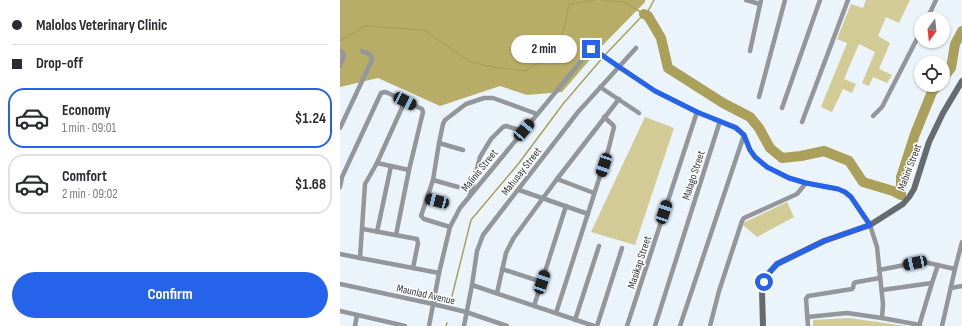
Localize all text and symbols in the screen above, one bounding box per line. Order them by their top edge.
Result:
north arrow [914,12,950,48]
map controls [914,12,950,92]
text: Malolos Veterinary Clinic [36,16,167,35]
callout: 2 min [511,35,577,63]
route end [582,40,600,58]
text: 2 min [532,41,556,57]
text: Drop-off [36,54,83,73]
button: locate [914,56,950,92]
car [392,90,418,112]
icon: car [14,100,50,136]
text: Economy [62,101,111,120]
text: $1.24 [295,109,326,128]
car [512,117,536,143]
text: 1 min · 09:01 [62,120,116,136]
street label: Mabini Street [895,141,925,192]
street label: Mahusay Street [499,144,545,198]
street label: Malinis Street [458,146,501,194]
street label: Malago Street [679,148,708,201]
car [595,152,613,178]
icon: car [14,166,50,202]
text: Comfort [62,167,107,186]
text: $1.68 [295,175,326,194]
text: 2 min · 09:02 [62,186,118,202]
car [424,192,450,210]
car [655,199,673,225]
street label: Masikap Street [625,234,654,290]
car [902,255,928,271]
car [533,269,551,295]
button: Confirm [12,272,328,318]
route start [755,273,773,291]
street label: Maunlad Avenue [395,281,456,308]

